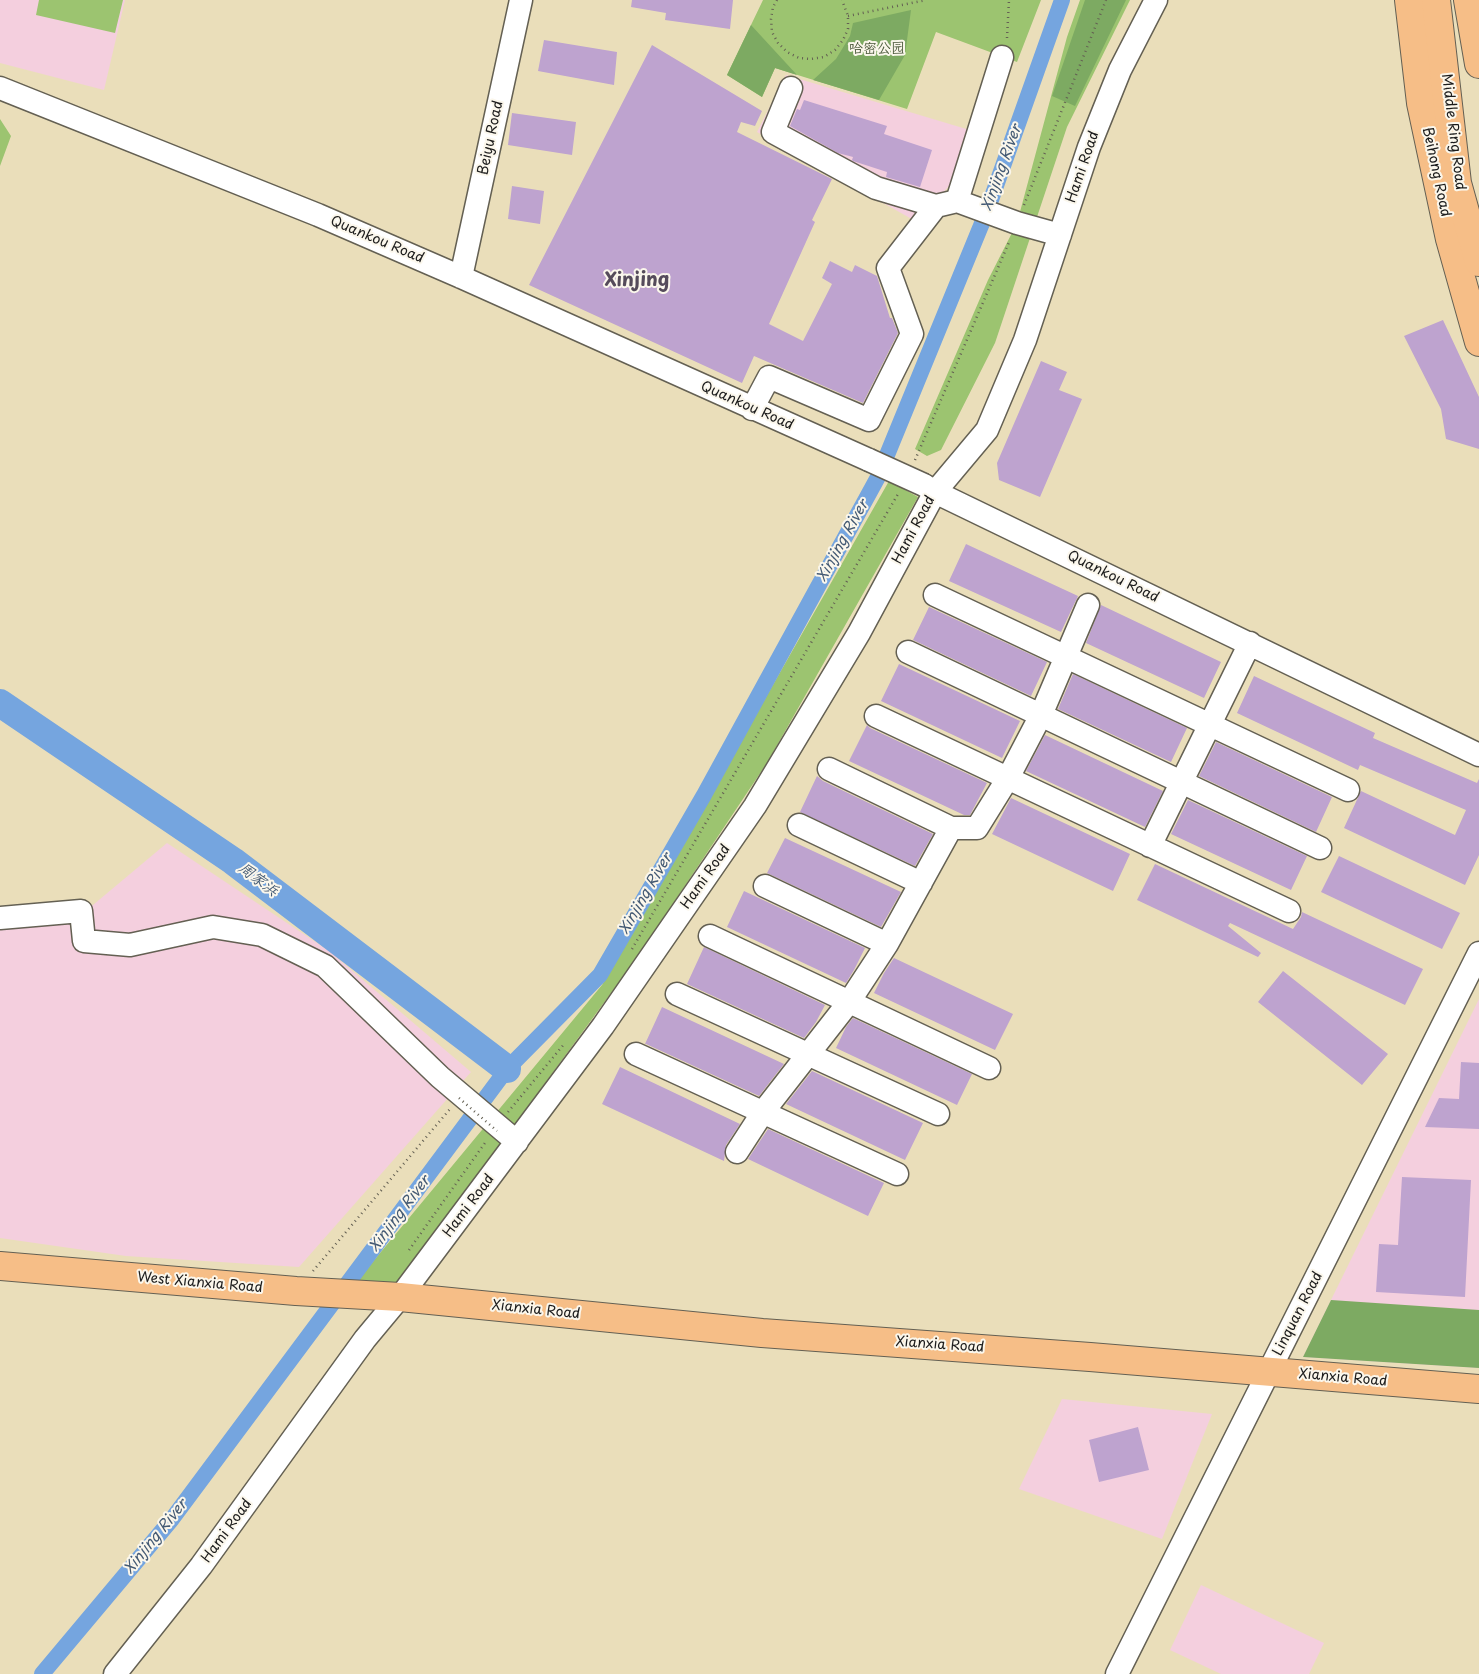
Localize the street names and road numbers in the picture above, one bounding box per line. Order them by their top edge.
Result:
street label: Middle Ring Road [1438,73,1468,191]
street label: Beiyu Road [475,99,507,177]
street label: Beihong Road [1418,126,1454,218]
street label: Hami Road [1063,129,1103,205]
street label: Quankou Road [328,213,426,267]
street label: Quankou Road [698,378,796,434]
street label: Hami Road [889,493,939,567]
street label: Quankou Road [1064,548,1162,606]
street label: Hami Road [678,842,734,912]
street label: Hami Road [440,1171,498,1241]
street label: West Xianxia Road [137,1269,263,1297]
street label: Linquan Road [1270,1269,1326,1359]
street label: Xianxia Road [491,1297,581,1323]
street label: Xianxia Road [895,1334,985,1356]
street label: Xianxia Road [1298,1366,1388,1390]
street label: Hami Road [198,1496,256,1566]

